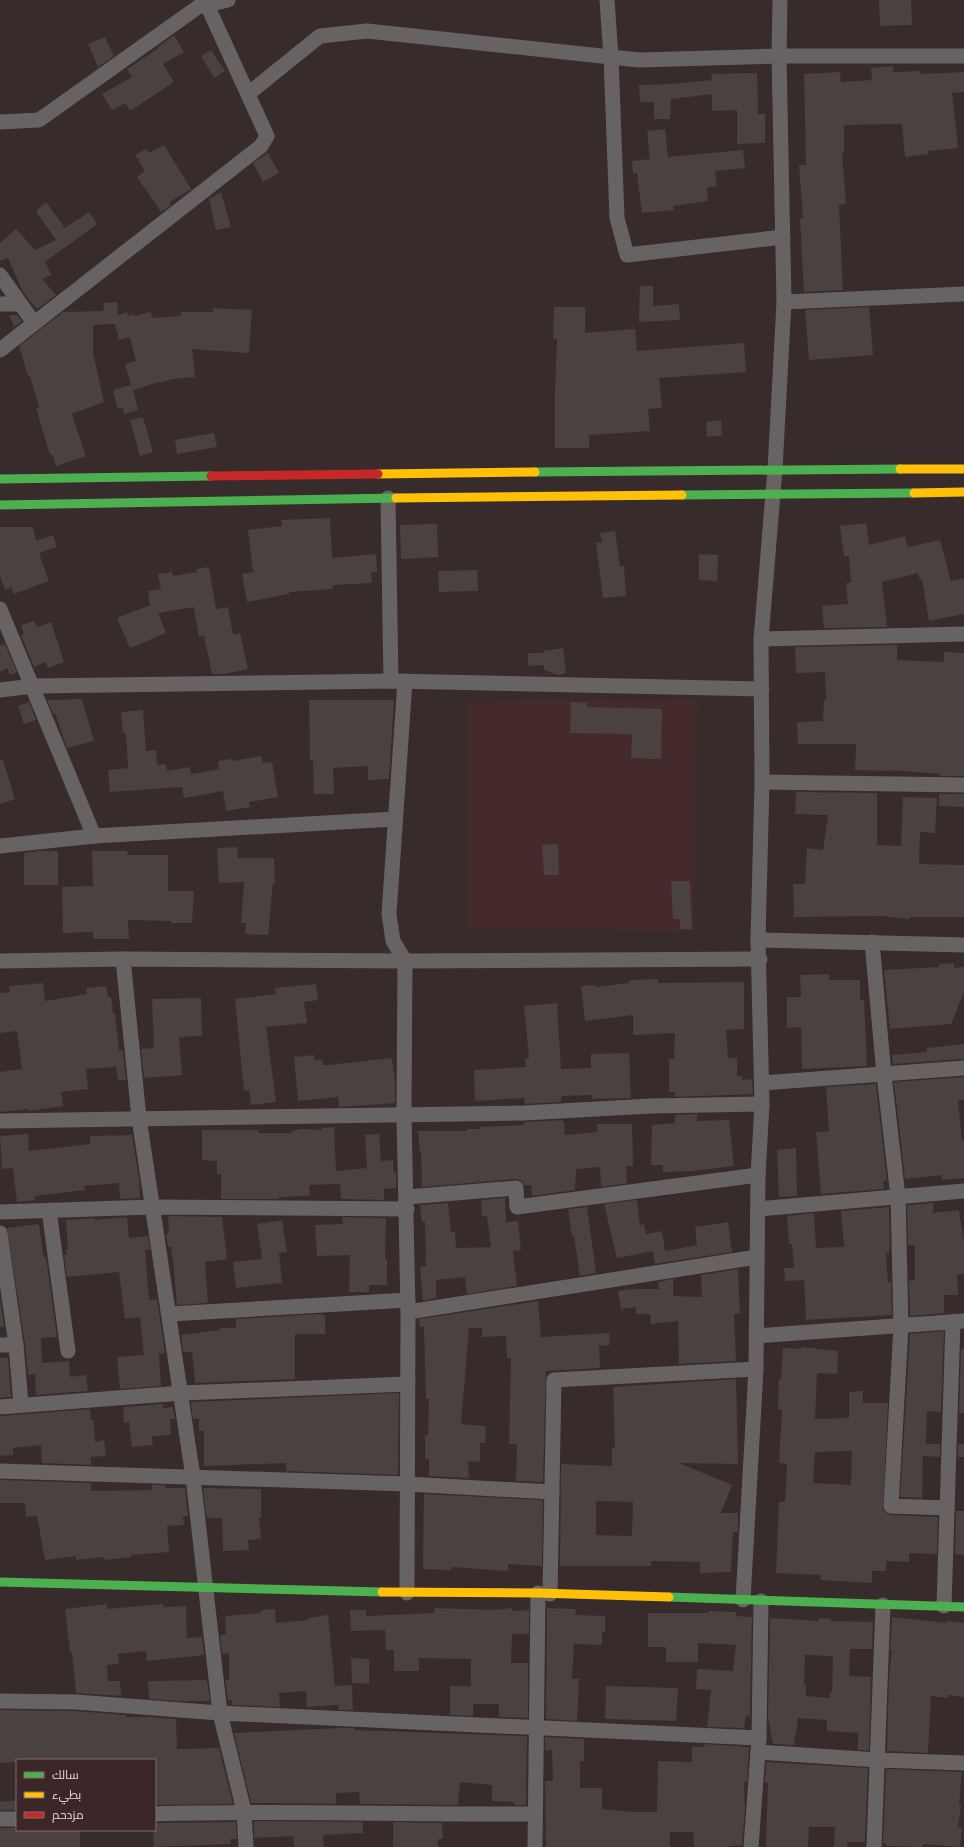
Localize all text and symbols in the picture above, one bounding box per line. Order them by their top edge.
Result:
legend [16,1759,156,1831]
text: سالك [52,1767,79,1782]
text: بطيء [52,1787,81,1805]
text: مزدحم [52,1807,84,1823]

